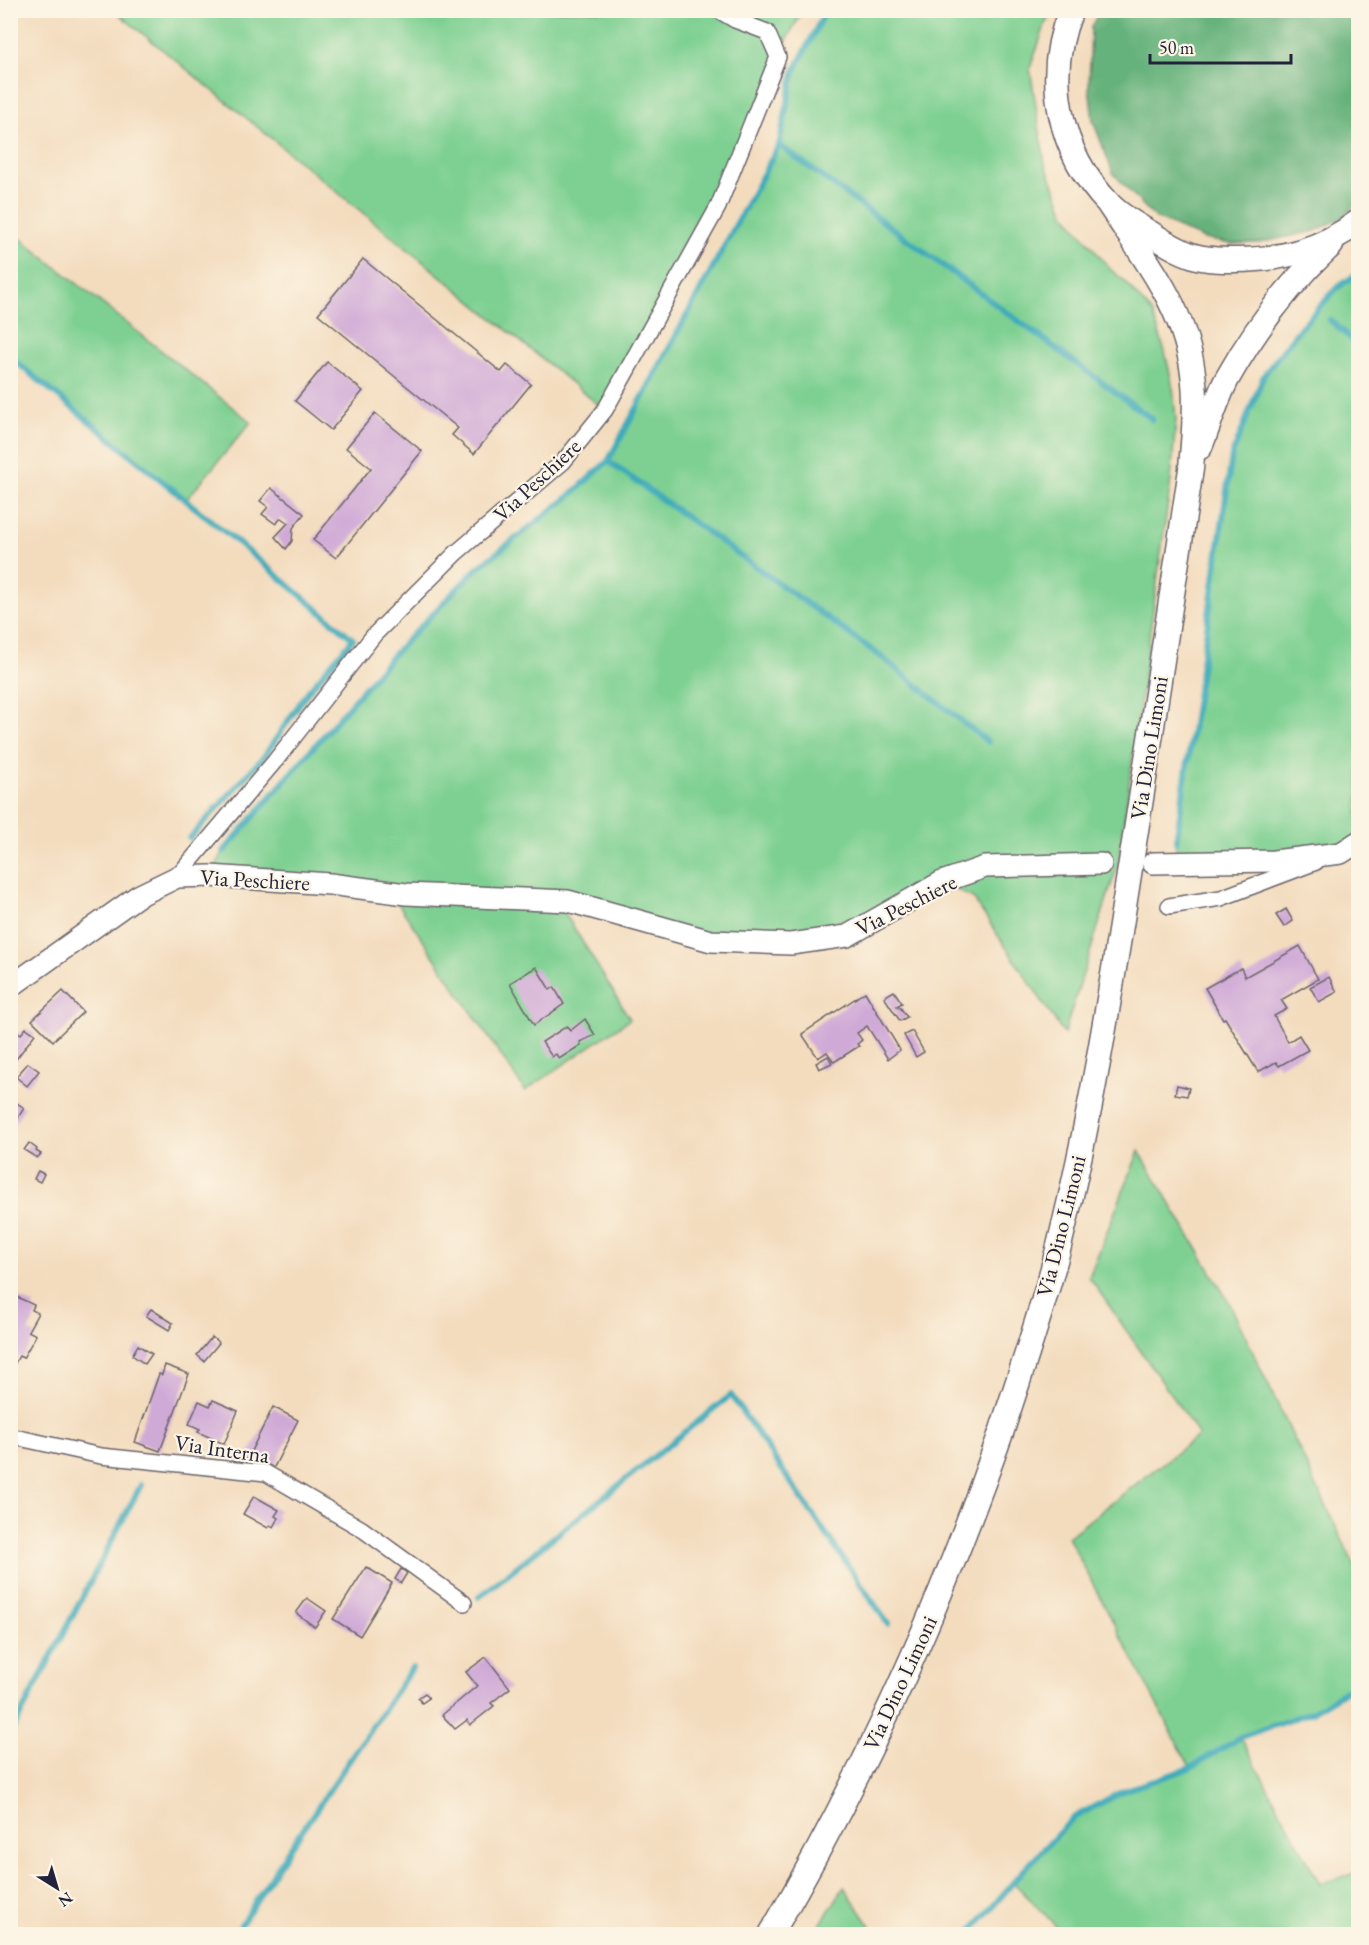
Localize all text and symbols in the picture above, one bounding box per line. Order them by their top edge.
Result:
scale bar [1150,27,1291,65]
text: 50 m [1159,36,1194,59]
street label: Via Peschiere [487,432,587,528]
street label: Via Dino Limoni [1123,674,1175,822]
street label: Via Peschiere [199,863,311,897]
street label: Via Peschiere [850,867,962,943]
street label: Via Dino Limoni [1029,1152,1093,1300]
street label: Via Interna [173,1428,271,1470]
street label: Via Dino Limoni [856,1611,944,1755]
north arrow [27,1858,87,1918]
text: N [54,1887,77,1912]

